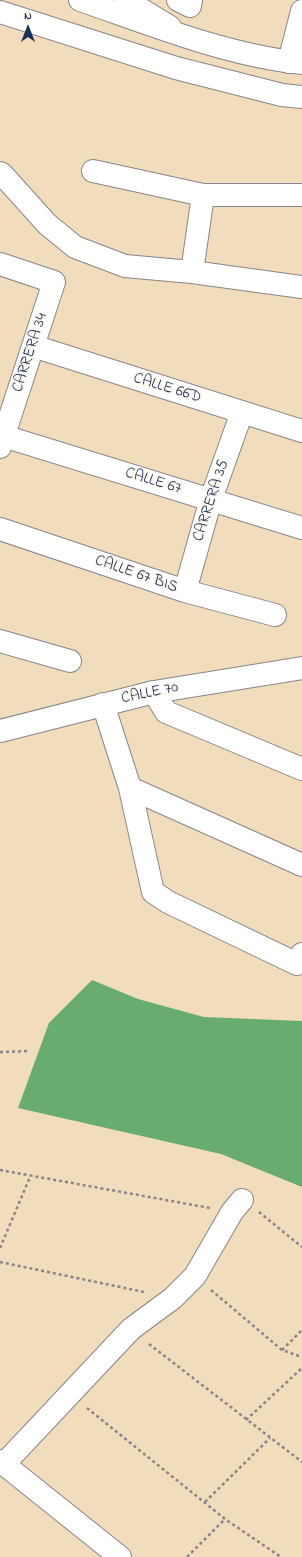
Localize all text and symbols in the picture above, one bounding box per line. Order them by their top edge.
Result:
north arrow [8,8,48,48]
text: N [24,8,32,24]
street label: CARRERA 34 [9,311,53,395]
street label: CALLE 66D [131,370,203,408]
street label: CARRERA 35 [190,458,234,544]
street label: CALLE 67 [123,464,183,500]
street label: CALLE 67 BIS [92,552,180,598]
street label: CALLE 70 [120,679,180,709]

